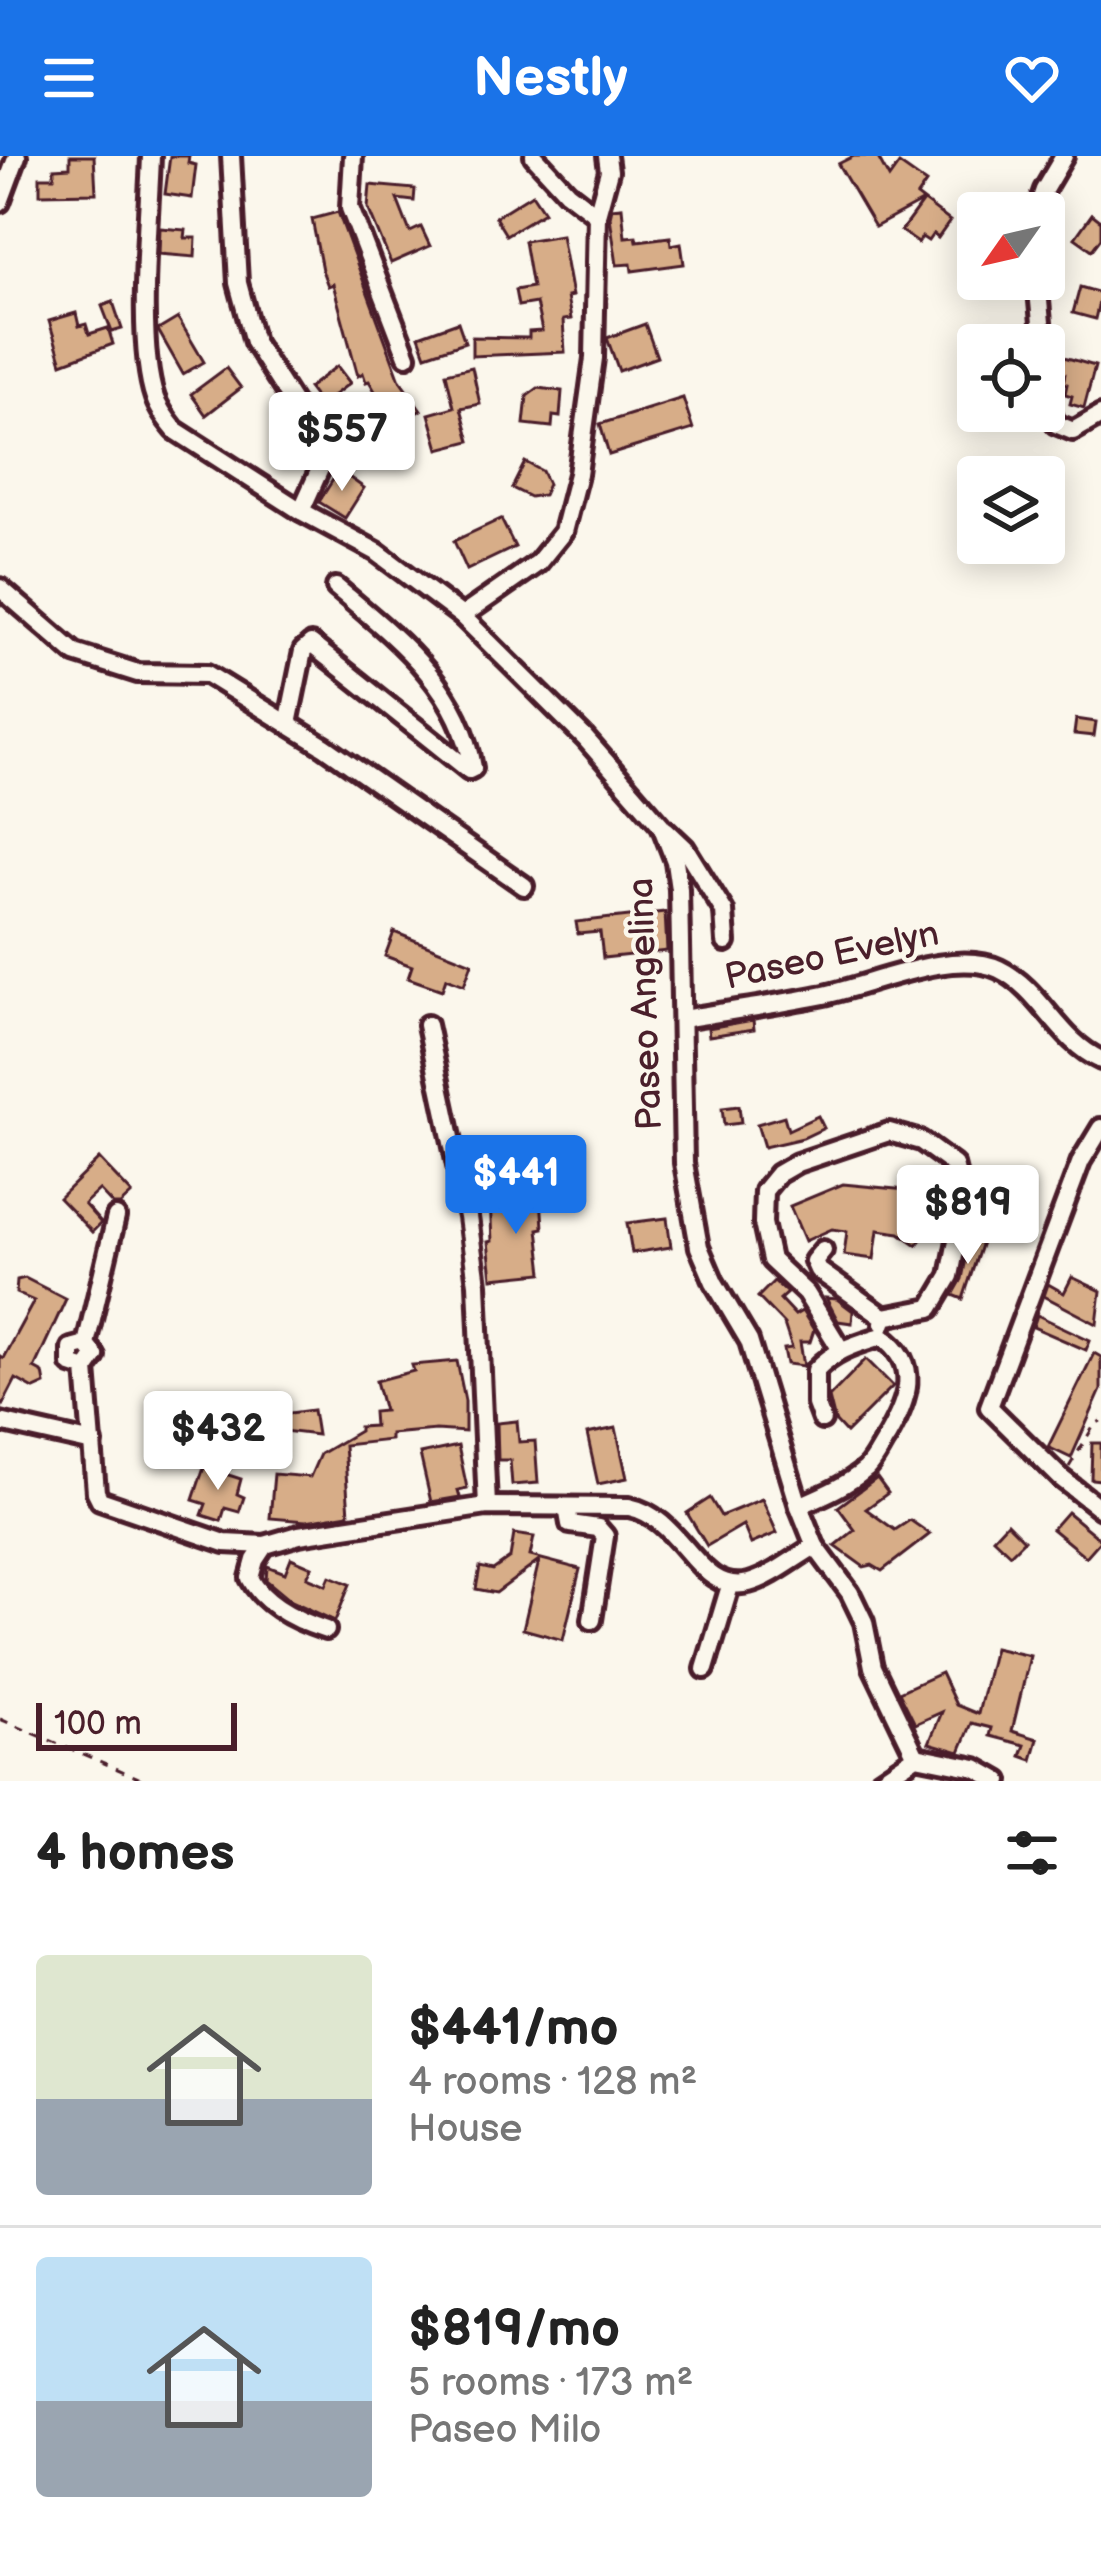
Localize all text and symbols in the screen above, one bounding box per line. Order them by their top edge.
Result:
icon: menu [36,45,102,111]
icon: heart [999,45,1065,111]
text: Nestly [473,46,628,111]
north arrow [957,192,1065,300]
map controls [957,192,1065,564]
button: locate [957,324,1065,432]
pin: $557 [271,392,413,494]
text: $557 [296,407,388,454]
button: layers [957,456,1065,564]
street label: Paseo Angelina [620,877,672,1131]
street label: Paseo Evelyn [721,912,943,1000]
pin: $441 [445,1135,587,1237]
text: $441 [472,1150,560,1197]
pin: $819 [897,1165,1039,1267]
text: $819 [924,1180,1012,1227]
pin: $432 [147,1391,289,1493]
text: $432 [171,1406,265,1453]
scale bar [36,1697,237,1750]
text: 100 m [54,1704,142,1744]
icon: filters [999,1820,1065,1886]
text: 4 homes [36,1823,235,1884]
text: $441/mo [408,1998,619,2059]
icon: home [132,2003,276,2147]
text: 4 rooms · 128 m² [408,2059,697,2106]
text: House [408,2106,522,2153]
text: $819/mo [408,2299,620,2360]
icon: home [132,2305,276,2449]
text: 5 rooms · 173 m² [408,2360,693,2407]
text: Paseo Milo [408,2407,602,2454]

